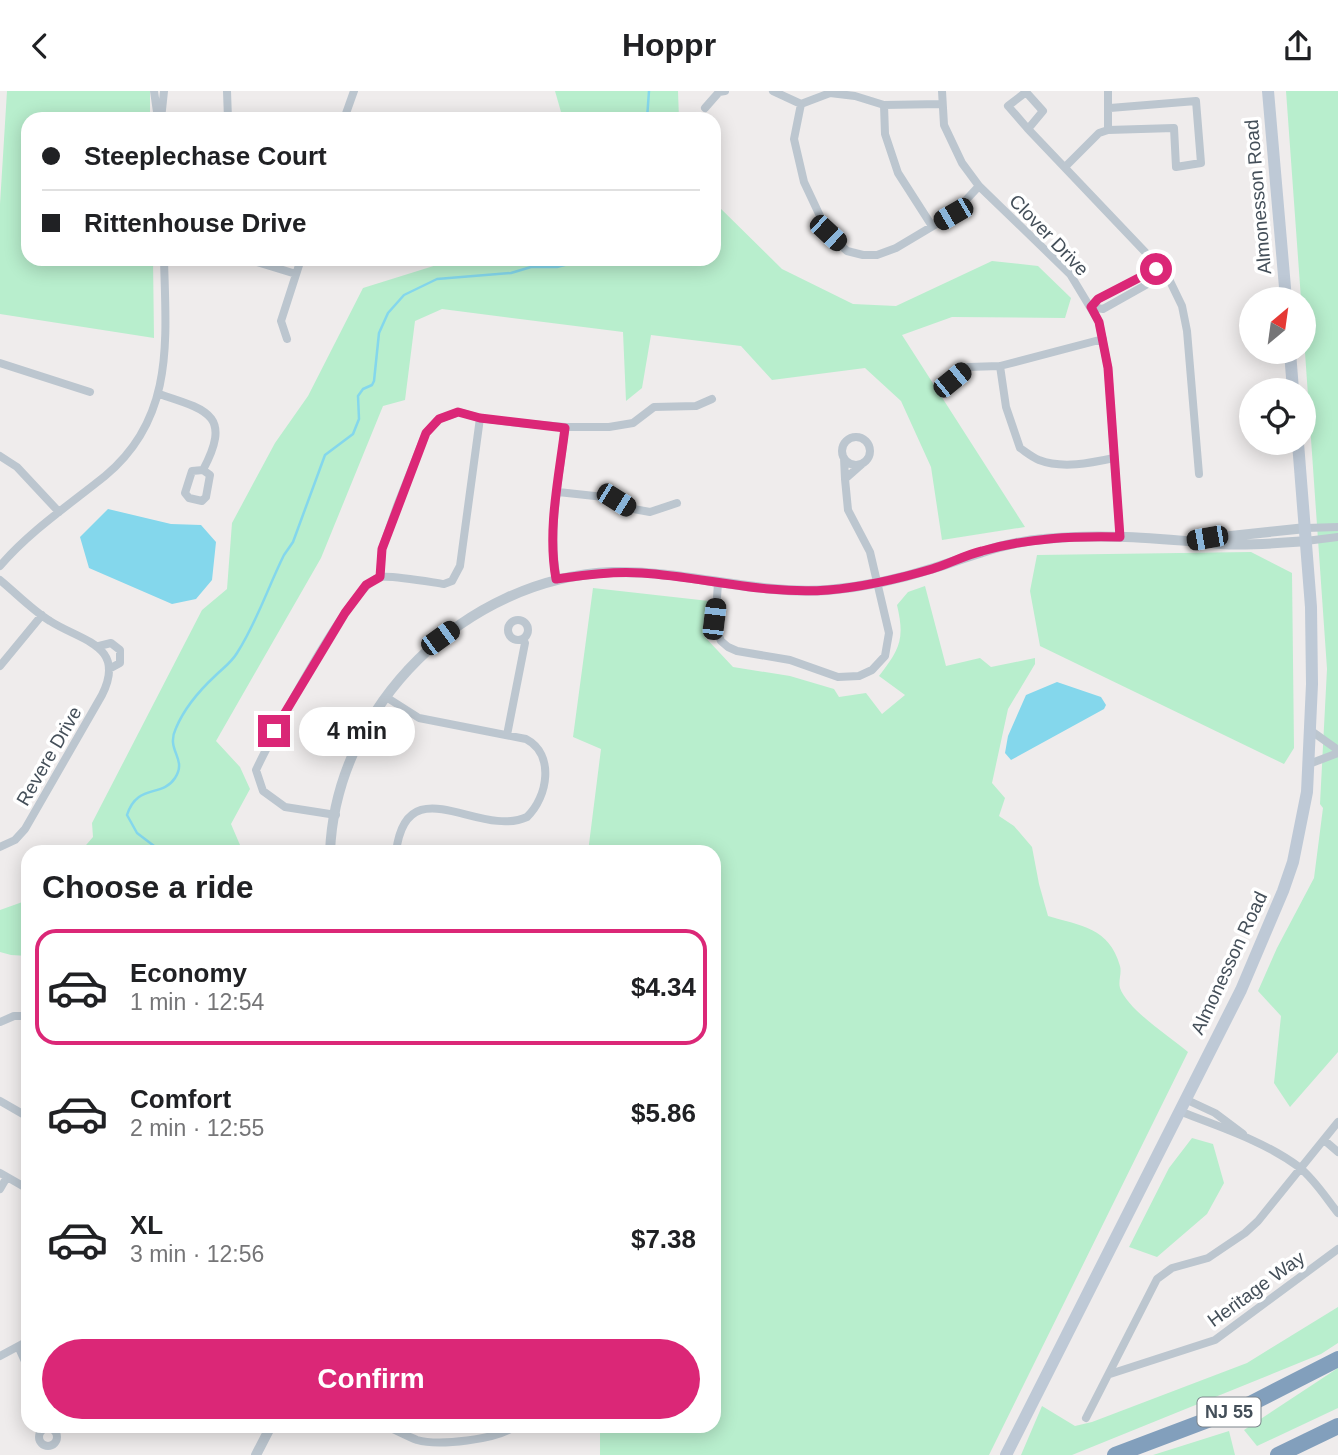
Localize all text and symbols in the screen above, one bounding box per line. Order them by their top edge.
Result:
icon: back [21,27,59,65]
text: Hoppr [622,27,716,63]
icon: share [1279,27,1317,65]
street label: Almonesson Road [1241,119,1275,275]
text: Steeplechase Court [84,141,327,171]
street label: Clover Drive [1005,190,1093,280]
car [930,194,977,234]
text: Rittenhouse Drive [84,208,307,238]
car [806,211,851,255]
route start [1140,253,1172,285]
north arrow [1239,287,1316,364]
map controls [1239,287,1316,455]
car [930,359,975,401]
button: locate [1239,378,1316,455]
car [593,480,640,520]
car [1185,524,1230,552]
car [702,597,727,641]
car [417,617,464,659]
street label: Revere Drive [12,703,86,809]
callout: 4 min [298,707,414,755]
route end [258,715,290,747]
text: 4 min [327,718,387,744]
text: Choose a ride [42,869,254,905]
street label: Almonesson Road [1187,888,1271,1038]
icon: car [46,956,109,1019]
text: Economy [130,958,247,988]
text: $4.34 [631,972,696,1002]
text: 1 min · 12:54 [130,989,264,1015]
icon: car [46,1082,109,1145]
text: Comfort [130,1084,231,1114]
text: $5.86 [631,1098,696,1128]
text: 2 min · 12:55 [130,1115,264,1141]
icon: car [46,1208,109,1271]
text: XL [130,1210,163,1240]
text: $7.38 [631,1224,696,1254]
text: 3 min · 12:56 [130,1241,264,1267]
street label: Heritage Way [1204,1247,1309,1331]
button: Confirm [42,1339,700,1419]
road number: NJ 55 [1198,1397,1260,1427]

